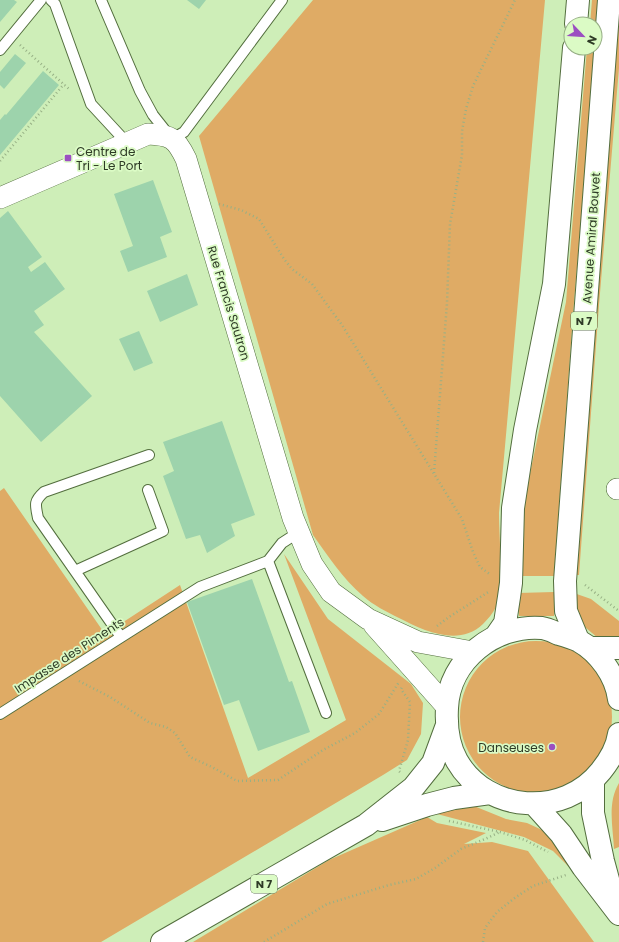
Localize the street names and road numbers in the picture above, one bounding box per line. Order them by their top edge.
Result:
street label: Avenue Amiral Bouvet [578,172,604,304]
street label: Rue Francis Sautron [204,244,254,362]
road number: N 7 [571,312,597,330]
street label: Impasse des Piments [11,613,127,697]
road number: N 7 [251,875,277,893]

